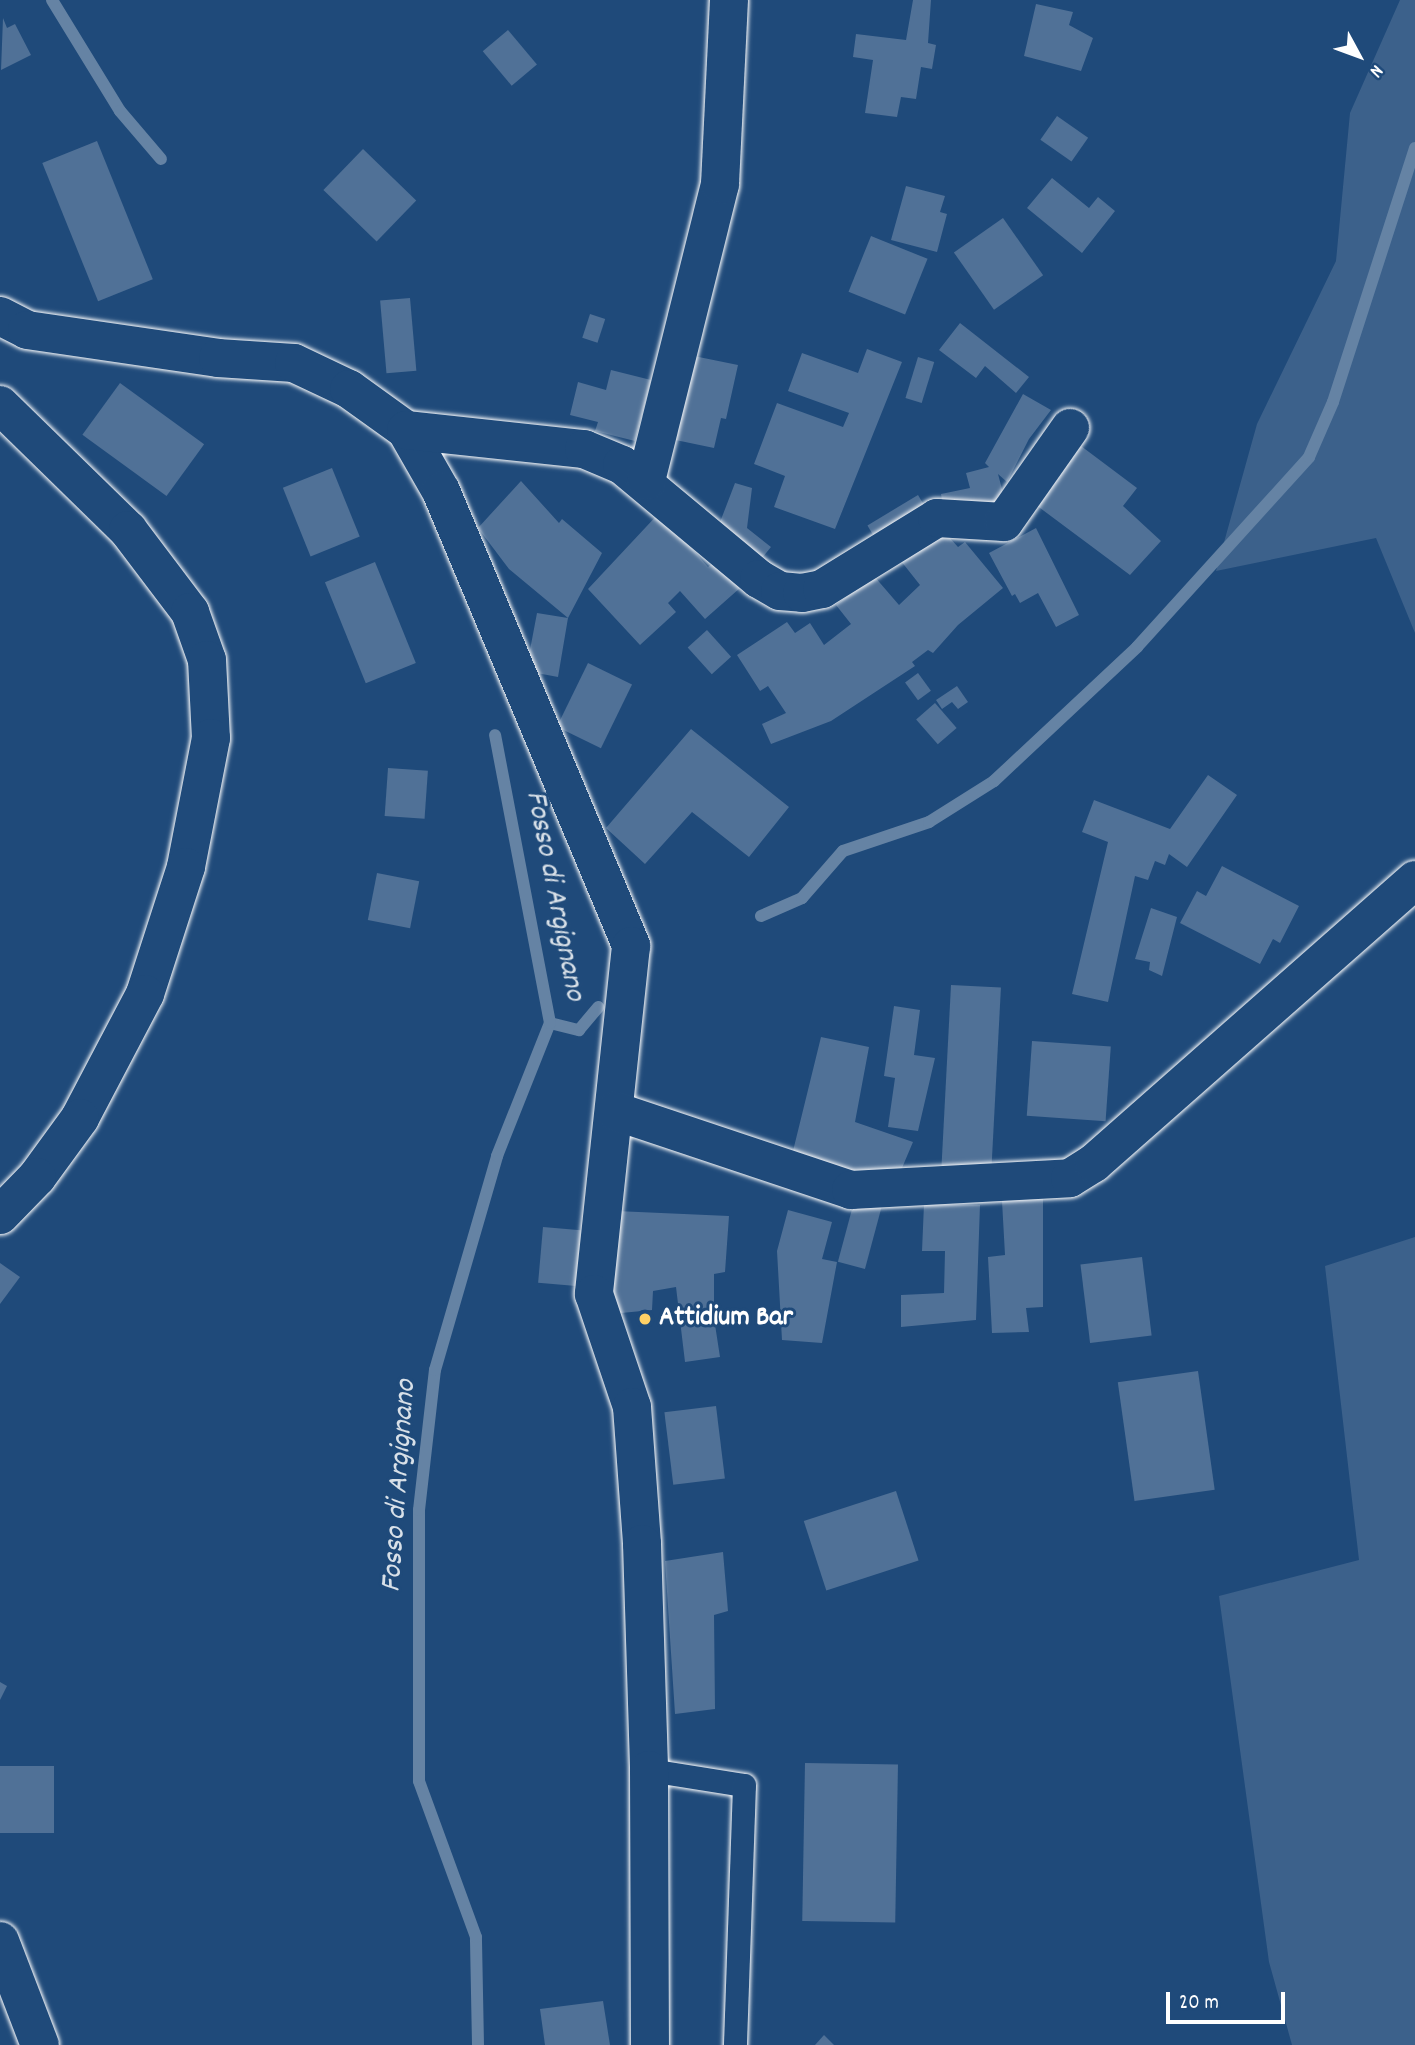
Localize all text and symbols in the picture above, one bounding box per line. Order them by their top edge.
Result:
north arrow [1324,21,1394,91]
text: N [1362,58,1389,82]
water label: Fosso di Argignano [515,788,591,1004]
place label: Attidium Bar [659,1302,793,1336]
marker: Attidium Bar [637,1311,653,1327]
water label: Fosso di Argignano [376,1378,426,1594]
scale bar [1170,1979,1289,2023]
text: 20 m [1179,1989,1219,2019]

